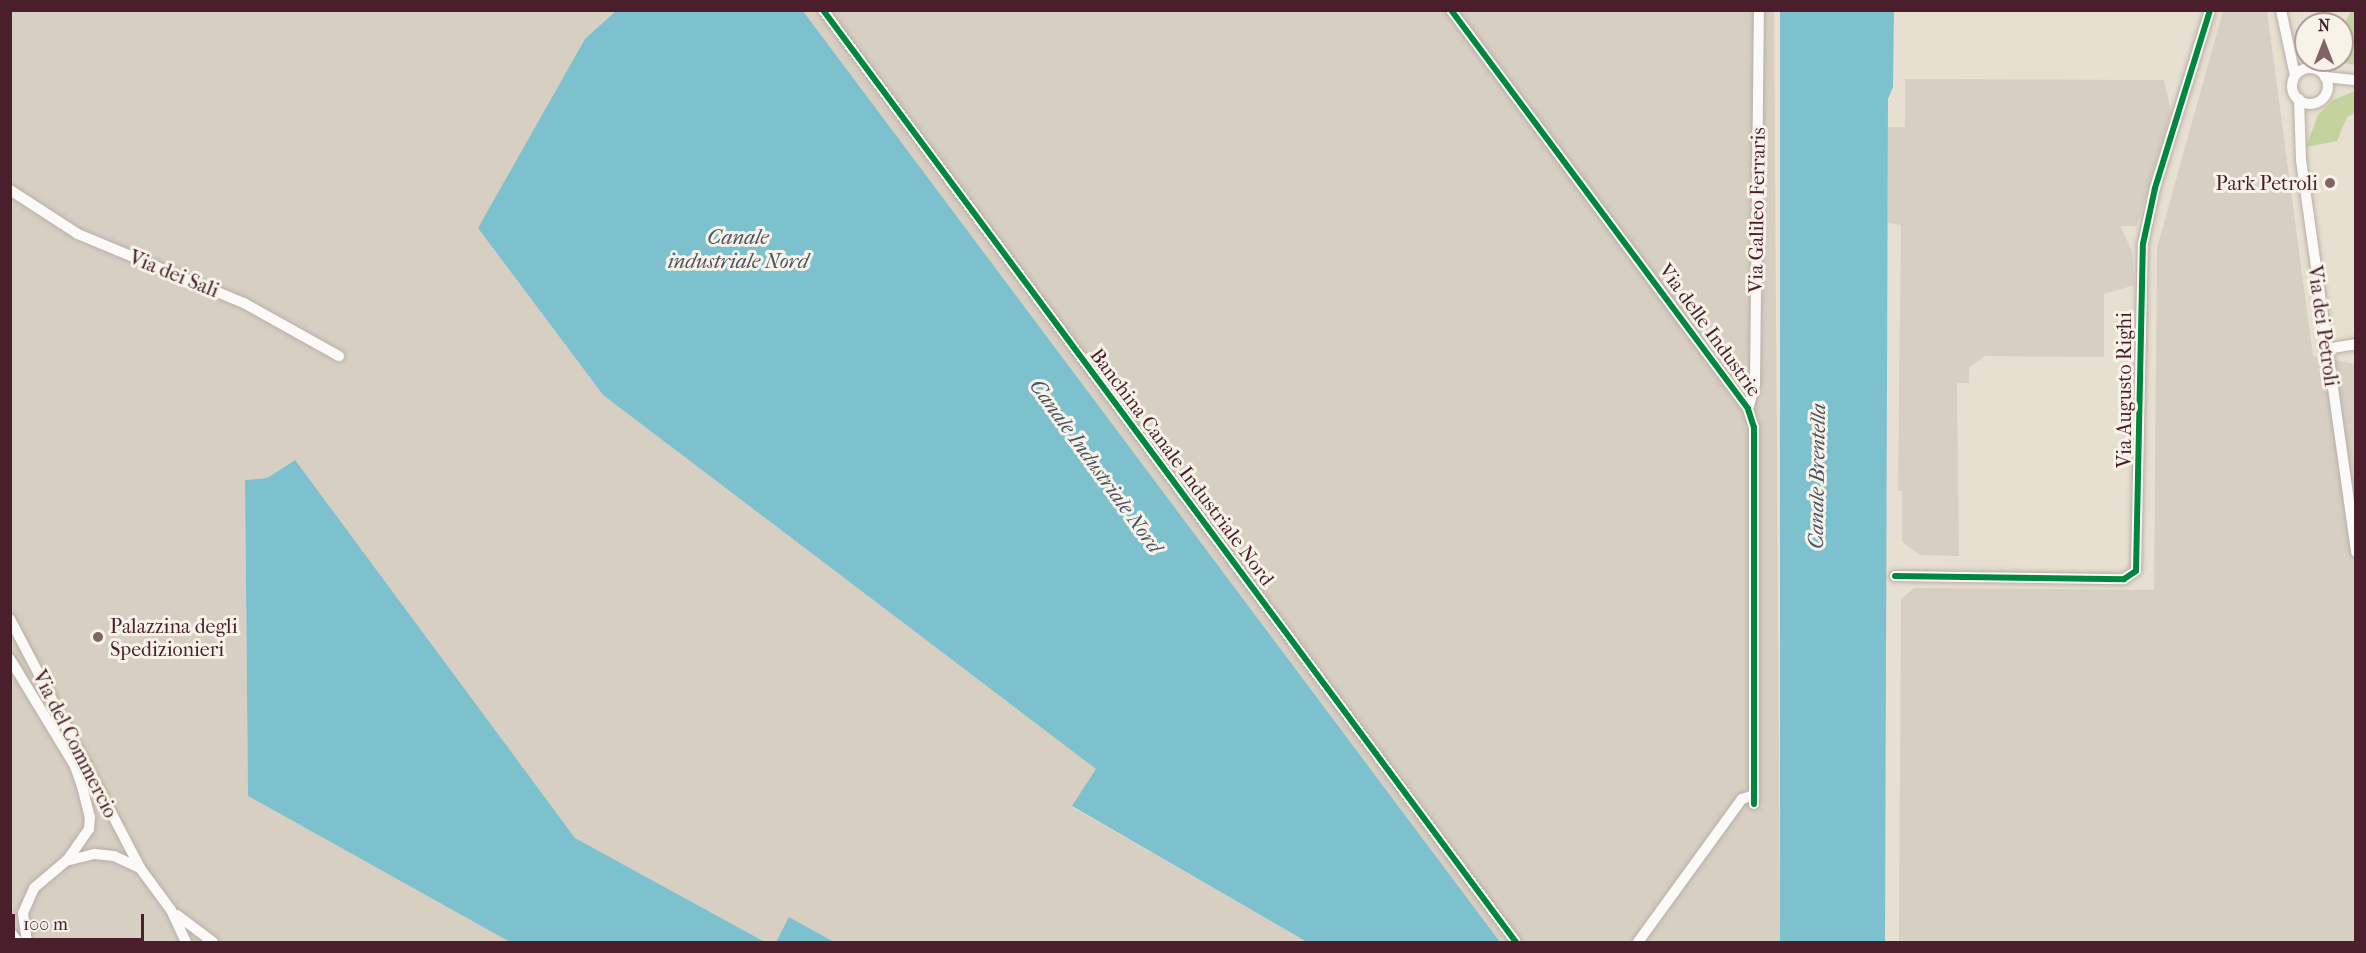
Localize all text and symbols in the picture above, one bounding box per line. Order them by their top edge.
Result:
north arrow [2294,12,2354,72]
text: N [2318,16,2330,35]
street label: Via Galileo Ferraris [1744,127,1770,293]
place label: Park Petroli [2216,171,2318,195]
marker: Park Petroli [2323,176,2337,190]
water label: Canale industriale Nord [668,224,808,274]
street label: Via dei Sali [126,245,222,303]
street label: Via delle Industrie [1654,259,1766,401]
street label: Via dei Petroli [2303,264,2343,388]
street label: Via Augusto Righi [2112,312,2136,468]
street label: Banchina Canale Industriale Nord [1085,344,1279,590]
water label: Canale Industriale Nord [1024,374,1168,558]
water label: Canale Brentella [1803,403,1831,549]
place label: Palazzina degli Spedizionieri [110,614,238,661]
marker: Palazzina degli Spedizionieri [91,630,105,644]
street label: Via del Commercio [27,666,123,822]
scale bar [15,902,147,940]
text: 100 m [23,914,68,935]

